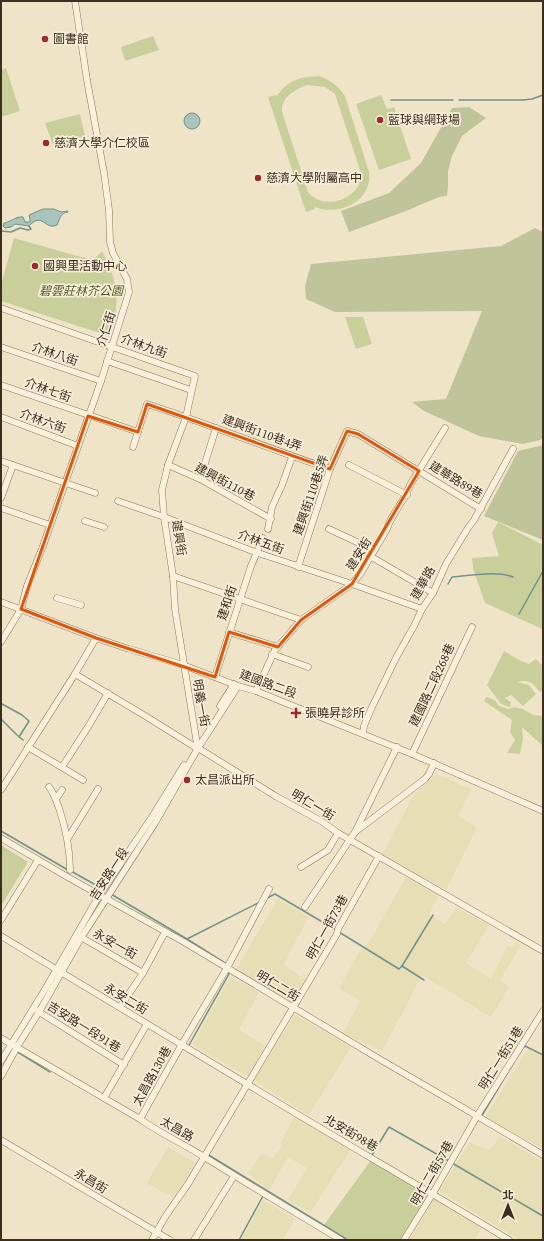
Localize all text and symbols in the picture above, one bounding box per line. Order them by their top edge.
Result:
place label: 圖書館 [53,31,89,47]
marker: 圖書館 [40,34,50,44]
place label: 藍球與網球場 [388,112,460,128]
marker: 藍球與網球場 [375,115,385,125]
place label: 慈濟大學介仁校區 [54,135,150,151]
marker: 慈濟大學介仁校區 [41,138,51,148]
place label: 慈濟大學附屬高中 [266,170,362,186]
marker: 慈濟大學附屬高中 [253,173,263,183]
place label: 國興里活動中心 [43,258,127,274]
marker: 國興里活動中心 [30,261,40,271]
park label: 碧雲莊林芥公園 [39,283,125,299]
street label: 介仁街 [93,309,119,349]
street label: 介林九街 [119,330,169,362]
street label: 介林八街 [30,339,80,369]
street label: 介林七街 [23,374,73,406]
street label: 介林六街 [18,405,68,437]
street label: 建興街110巷4弄 [220,411,304,455]
street label: 建興街110巷5弄 [290,453,332,537]
street label: 建華路89巷 [426,458,486,502]
street label: 建興街110巷 [192,459,258,505]
street label: 建興街 [168,519,190,557]
street label: 介林五街 [236,526,286,558]
street label: 建安街 [343,534,375,574]
street label: 建華路 [407,563,439,603]
street label: 建和街 [214,583,240,623]
street label: 建國路二段268巷 [406,641,458,729]
street label: 建國路二段 [237,666,299,702]
street label: 明義一街 [189,678,213,728]
place label: 張曉昇診所 [305,705,365,721]
marker: 張曉昇診所 [290,707,302,719]
place label: 太昌派出所 [195,772,255,788]
marker: 太昌派出所 [182,775,192,785]
street label: 明仁一街 [288,786,338,824]
street label: 吉安路一段 [86,844,132,904]
street label: 明仁一街73巷 [303,892,351,962]
street label: 永安一街 [90,925,140,963]
street label: 明仁二街 [253,967,303,1005]
street label: 永安二街 [101,980,151,1018]
street label: 吉安路一段91巷 [44,998,124,1056]
street label: 明仁一街51巷 [475,1023,527,1093]
street label: 太昌路130巷 [129,1043,175,1109]
street label: 北安街98巷 [321,1111,381,1155]
street label: 太昌路 [157,1113,197,1145]
street label: 明仁二街57巷 [407,1138,457,1208]
street label: 永昌街 [71,1165,111,1197]
north arrow [488,1185,528,1225]
text: 北 [503,1188,514,1203]

